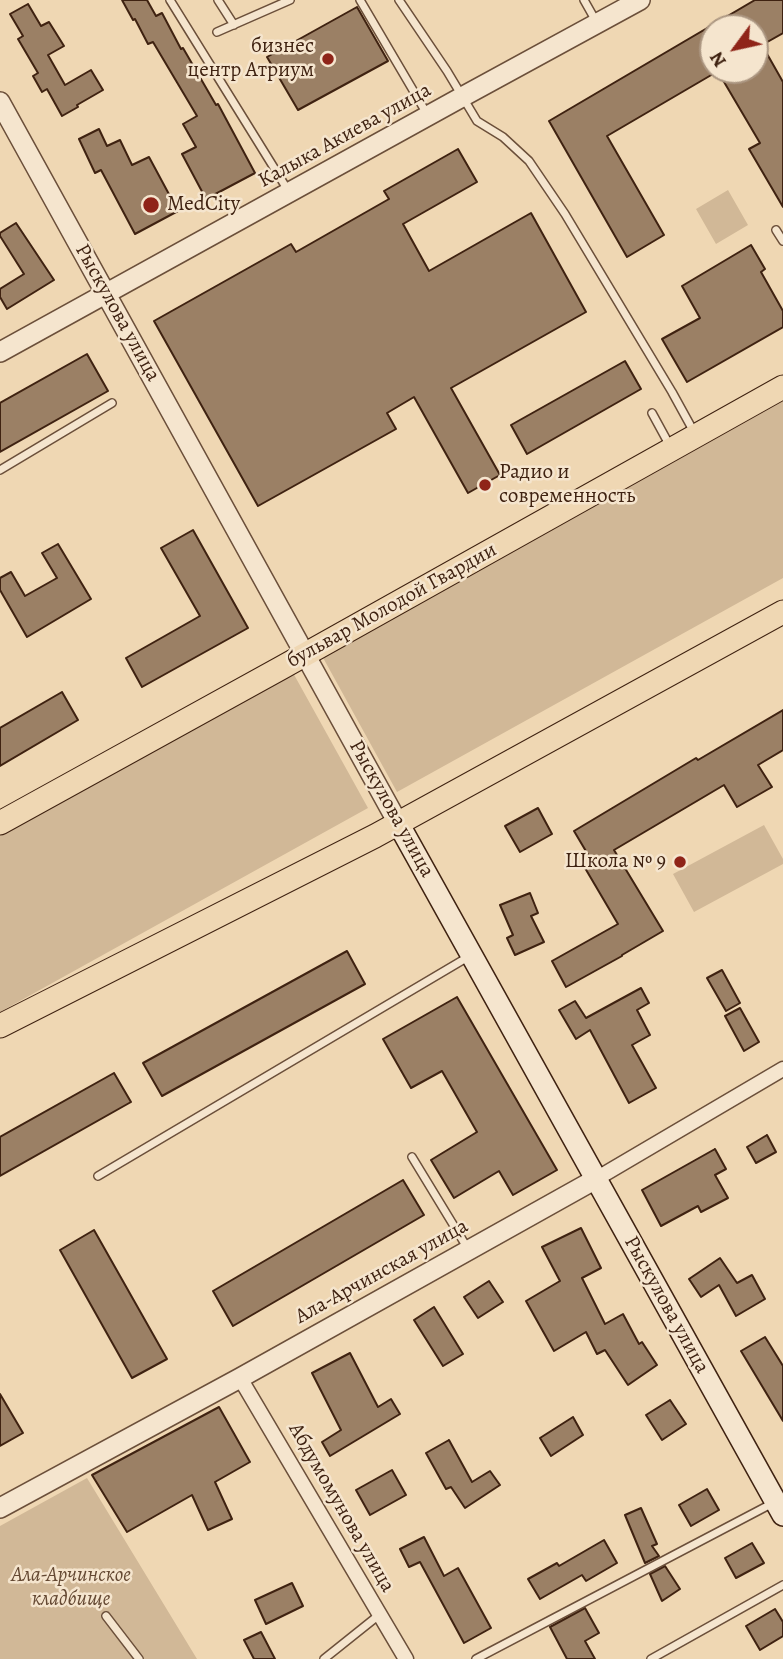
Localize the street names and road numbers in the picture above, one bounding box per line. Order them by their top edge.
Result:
street label: Калыка Акиева улица [254,78,436,194]
street label: Рыскулова улица [69,240,165,386]
street label: бульвар Молодой Гвардии [283,538,501,674]
street label: Рыскулова улица [343,736,439,882]
street label: Ала-Арчинская улица [291,1214,473,1330]
street label: Рыскулова улица [618,1232,714,1378]
street label: Абдумомунова улица [282,1419,400,1597]

